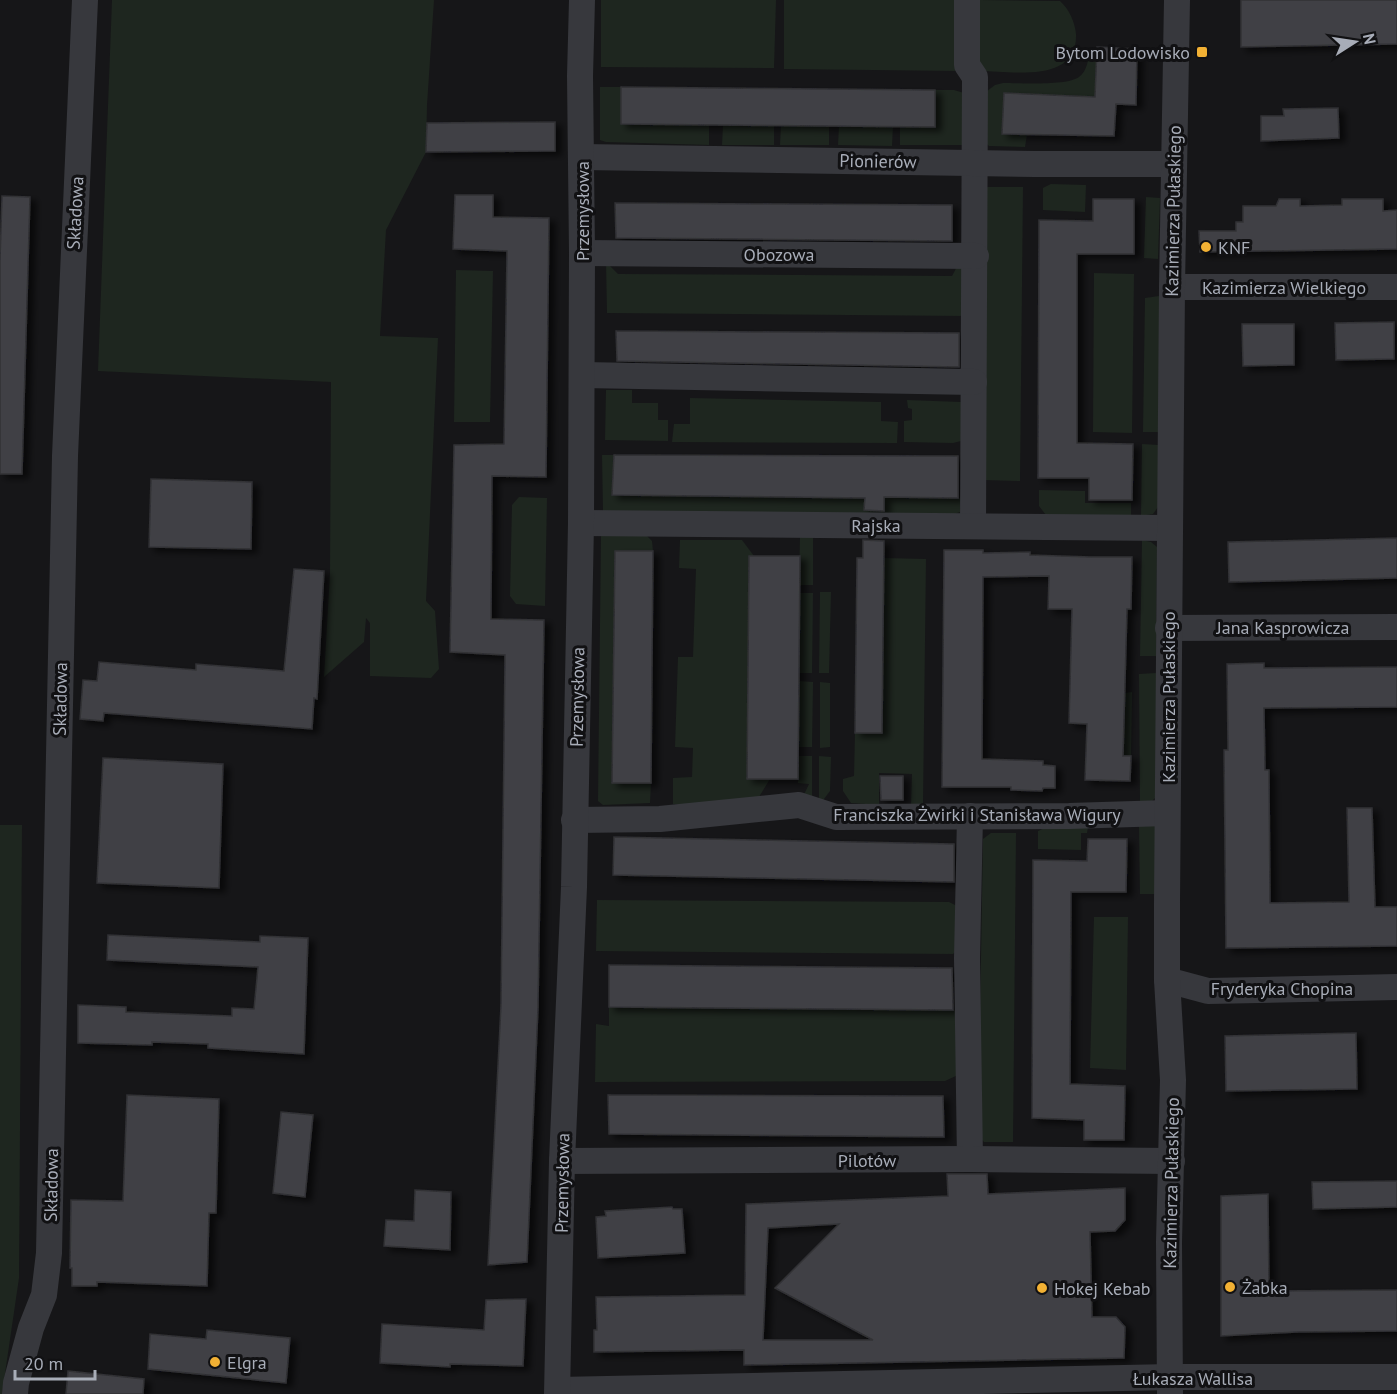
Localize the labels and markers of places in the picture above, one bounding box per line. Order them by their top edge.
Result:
place label: Bytom Lodowisko [1055,41,1190,64]
marker: Bytom Lodowisko [1195,45,1209,59]
place label: KNF [1218,236,1250,259]
marker: KNF [1199,240,1213,254]
place label: Żabka [1242,1276,1288,1299]
place label: Hokej Kebab [1054,1277,1151,1300]
marker: Żabka [1223,1280,1237,1294]
marker: Hokej Kebab [1035,1281,1049,1295]
place label: Elgra [227,1351,267,1374]
marker: Elgra [208,1355,222,1369]

